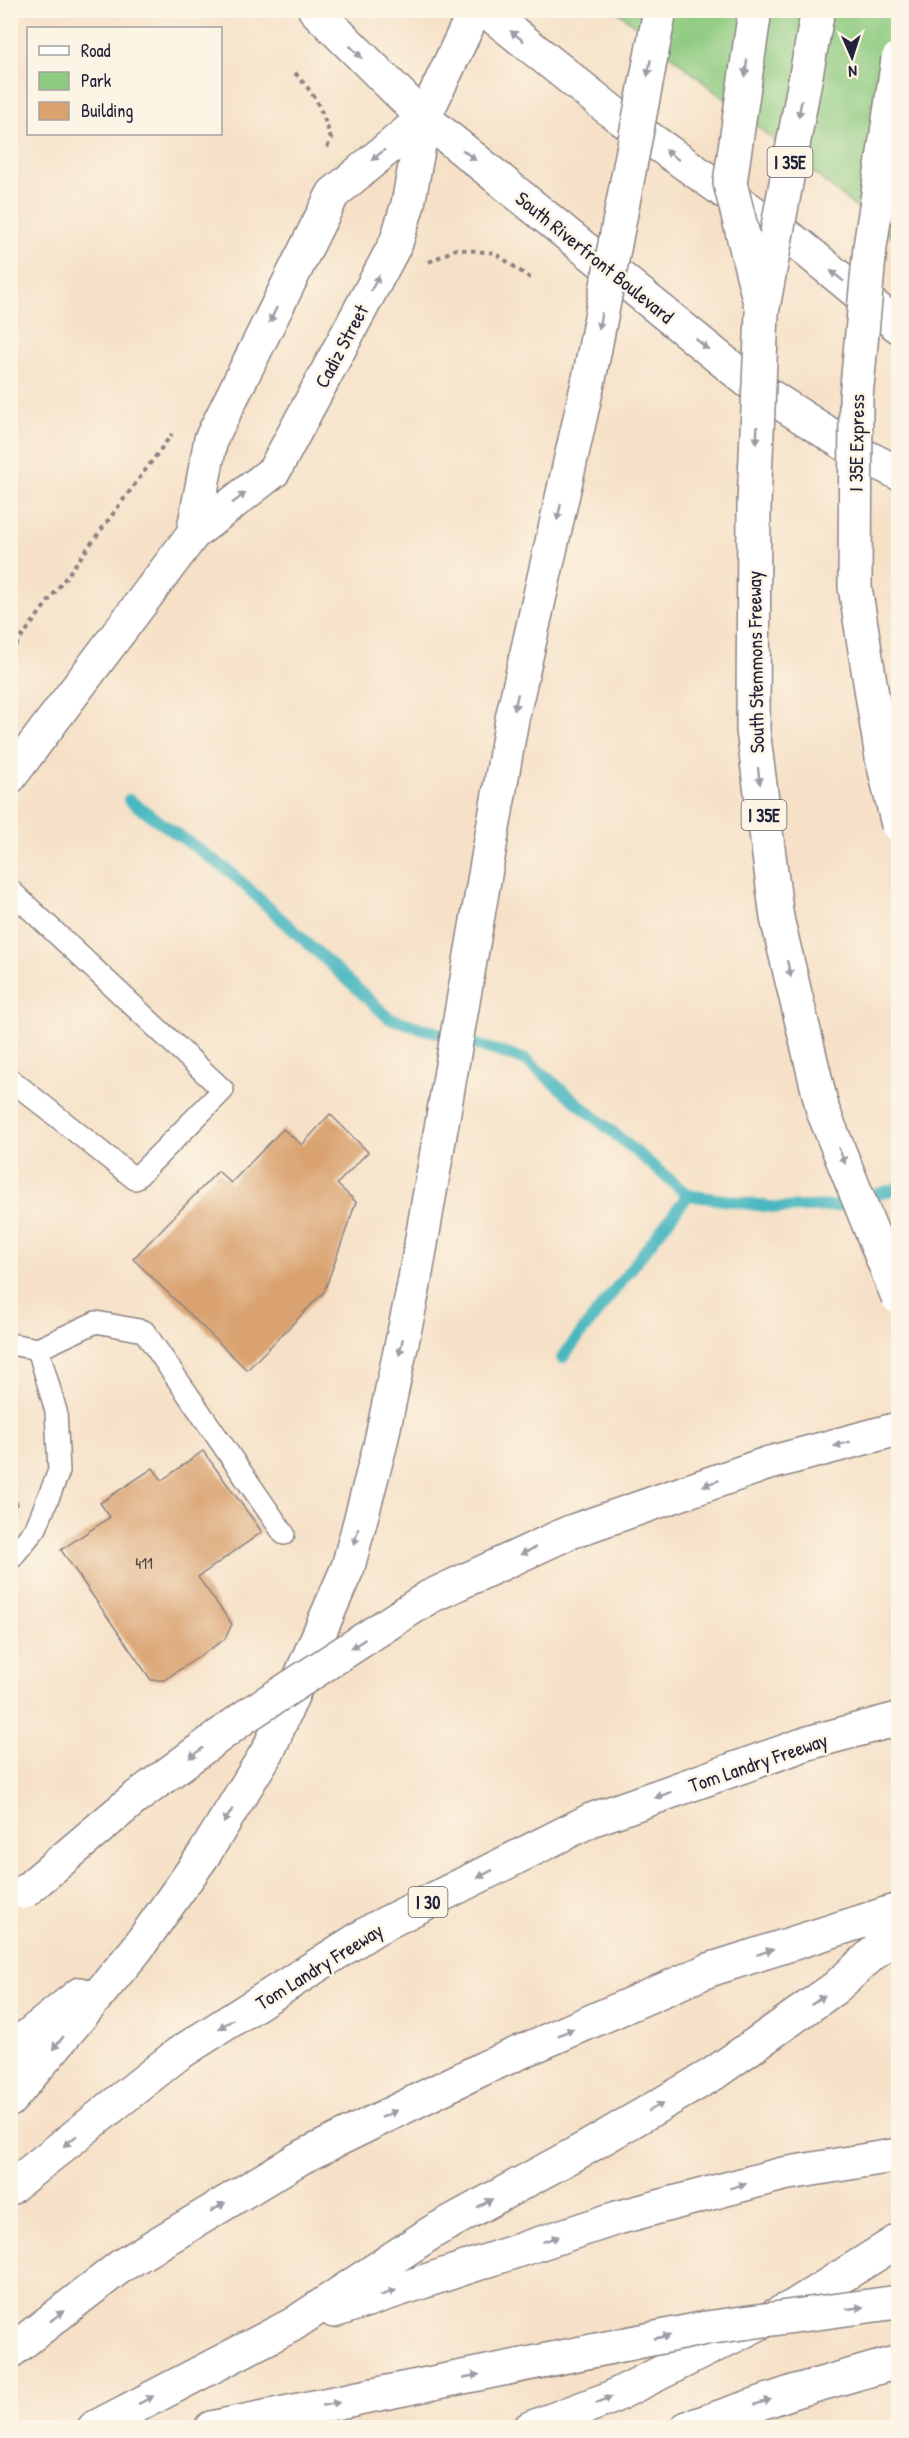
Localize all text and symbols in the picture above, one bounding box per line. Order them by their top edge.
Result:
legend [27,27,222,135]
north arrow [822,27,882,87]
one-way arrow [510,31,525,43]
text: Road [81,38,111,63]
one-way arrow [349,44,363,58]
one-way arrow [644,59,653,78]
one-way arrow [742,59,751,78]
text: N [847,61,858,83]
text: Park [81,68,112,93]
text: Building [81,98,133,123]
one-way arrow [795,100,804,119]
road number: I 35E [768,147,812,177]
one-way arrow [371,148,386,161]
one-way arrow [461,148,476,161]
one-way arrow [665,149,681,161]
street label: South Riverfront Boulevard [510,185,680,329]
one-way arrow [829,269,845,282]
one-way arrow [370,274,380,291]
street label: Cadiz Street [308,299,375,392]
one-way arrow [268,306,278,324]
one-way arrow [595,312,604,331]
one-way arrow [694,337,709,350]
street label: I 35E Express [842,394,870,492]
one-way arrow [752,425,761,444]
one-way arrow [232,493,247,505]
one-way arrow [553,502,563,521]
street label: South Stemmons Freeway [740,571,770,753]
one-way arrow [510,693,520,711]
one-way arrow [754,767,763,786]
road number: I 35E [742,800,786,830]
one-way arrow [785,959,795,978]
one-way arrow [837,1147,847,1165]
one-way arrow [395,1338,405,1356]
one-way arrow [833,1440,851,1449]
one-way arrow [702,1479,720,1489]
one-way arrow [351,1528,361,1546]
one-way arrow [520,1547,537,1556]
house number: 411 [135,1552,153,1574]
one-way arrow [349,1639,366,1650]
street label: Tom Landry Freeway [685,1726,831,1798]
one-way arrow [188,1747,204,1760]
one-way arrow [654,1790,672,1800]
one-way arrow [222,1808,233,1824]
one-way arrow [477,1869,494,1878]
road number: I 30 [408,1887,448,1917]
street label: Tom Landry Freeway [250,1916,388,2016]
one-way arrow [756,1947,774,1956]
one-way arrow [810,1995,826,2006]
one-way arrow [218,2018,234,2029]
one-way arrow [558,2027,576,2037]
one-way arrow [52,2035,65,2050]
one-way arrow [648,2102,664,2113]
one-way arrow [381,2109,398,2119]
one-way arrow [62,2134,78,2147]
one-way arrow [730,2181,748,2190]
one-way arrow [477,2198,494,2208]
one-way arrow [210,2202,226,2213]
one-way arrow [542,2234,560,2244]
one-way arrow [379,2288,397,2297]
one-way arrow [845,2304,864,2313]
one-way arrow [49,2310,65,2323]
one-way arrow [653,2332,672,2341]
one-way arrow [461,2371,480,2380]
one-way arrow [137,2395,154,2404]
one-way arrow [596,2395,614,2405]
one-way arrow [754,2397,772,2406]
one-way arrow [321,2399,340,2408]

